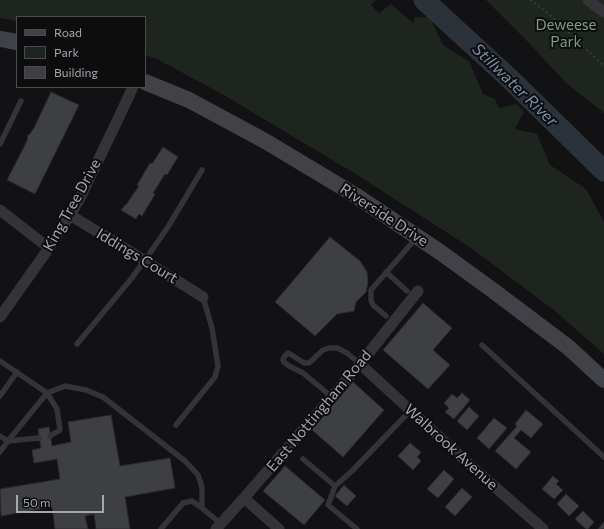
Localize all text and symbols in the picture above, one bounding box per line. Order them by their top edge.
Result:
legend [16,16,146,88]
park label: Deweese Park [535,16,597,51]
text: Road [54,25,82,39]
water label: Stillwater River [468,40,562,130]
text: Park [54,45,79,59]
text: Building [54,65,98,79]
street label: King Tree Drive [39,156,105,254]
street label: Riverside Drive [337,180,431,250]
street label: Iddings Court [93,225,181,287]
street label: East Nottingham Road [263,347,375,475]
street label: Walbrook Avenue [401,400,501,494]
scale bar [18,487,106,513]
text: 50 m [23,495,51,509]

